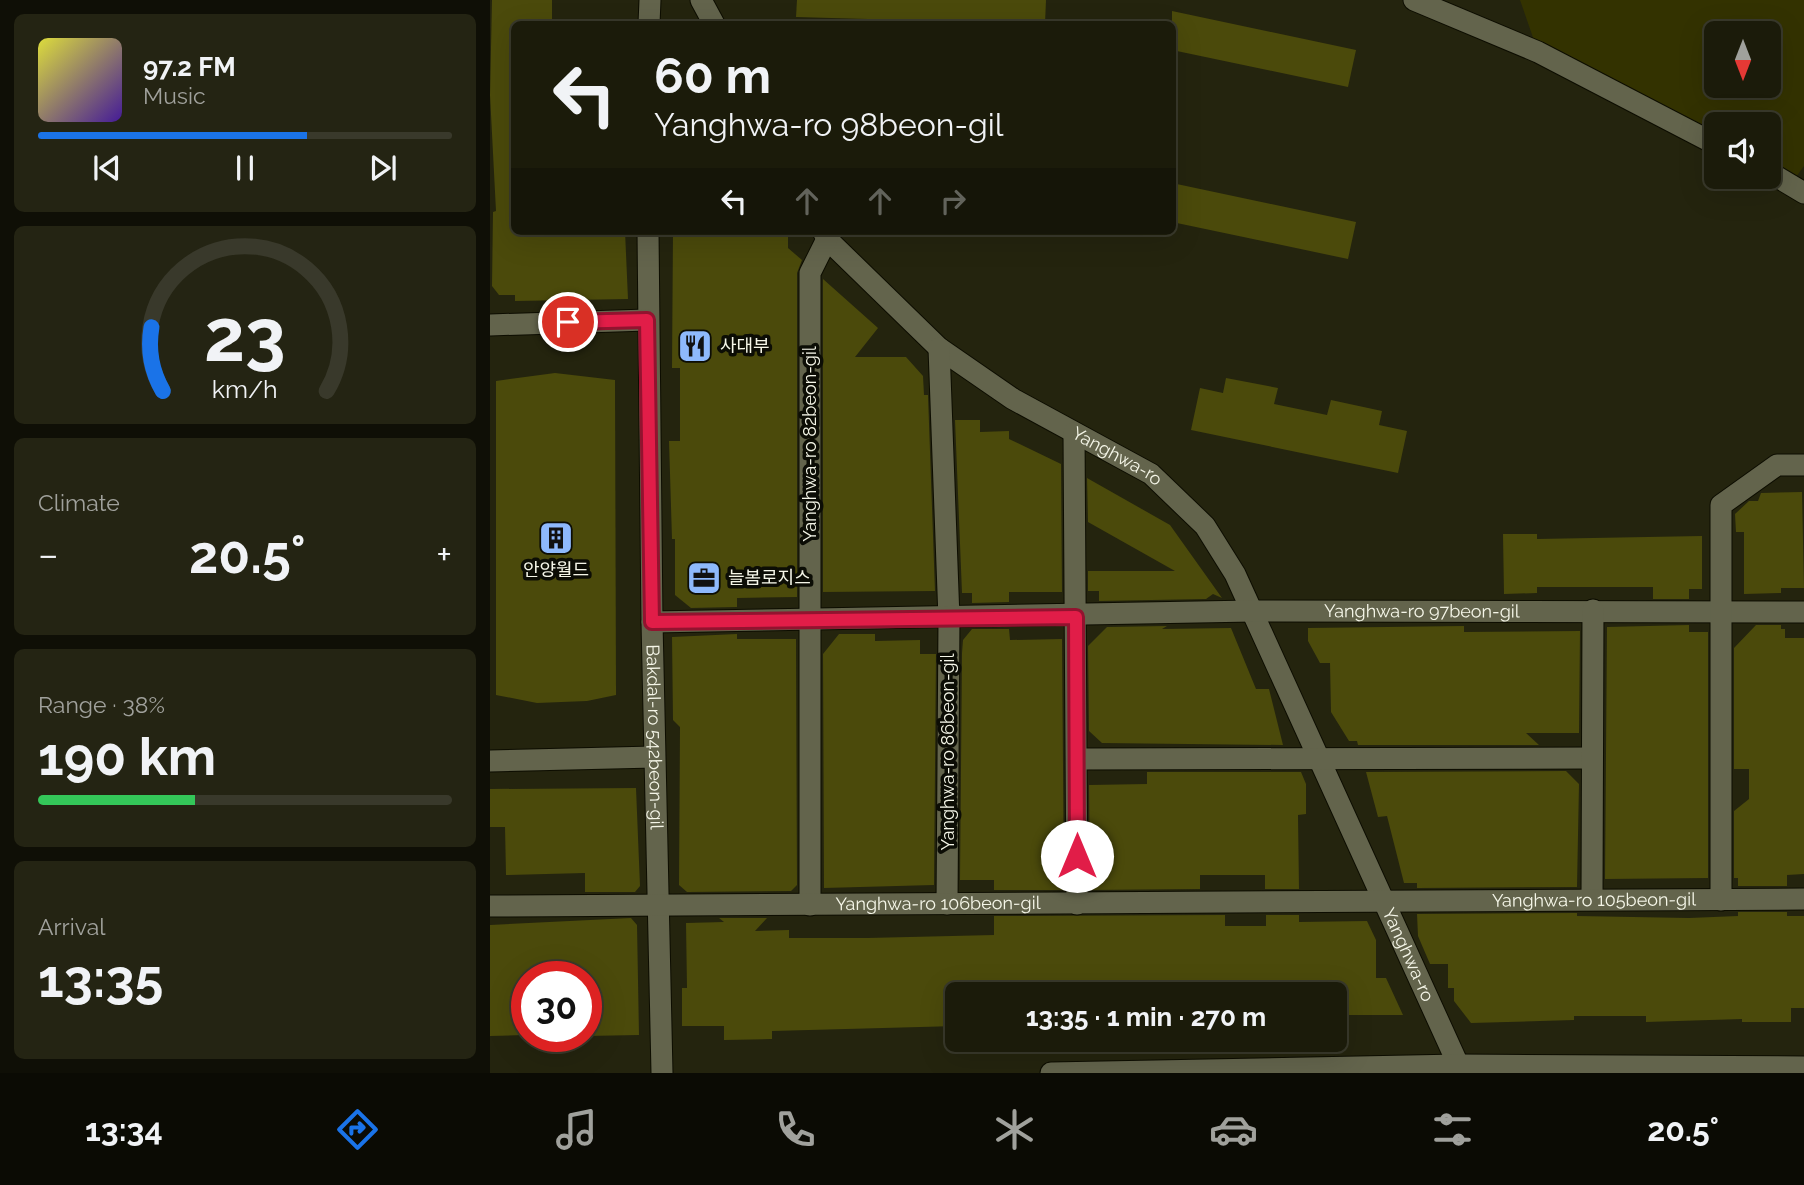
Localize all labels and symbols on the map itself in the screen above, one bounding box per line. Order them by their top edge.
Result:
north arrow [1704,21,1782,98]
pin [538,292,598,352]
restaurant icon: 사대부 [676,327,714,365]
place label: 사대부 [720,335,770,356]
street label: Yanghwa-ro 82beon-gil [799,346,820,542]
street label: Yanghwa-ro [1069,422,1168,490]
building icon: 안양월드 [537,519,575,557]
place label: 안양월드 [523,559,589,580]
office icon: 늘봄로지스 [685,559,723,597]
place label: 늘봄로지스 [728,567,811,588]
street label: Yanghwa-ro 97beon-gil [1324,600,1520,621]
street label: Bakdal-ro 542beon-gil [643,644,668,830]
street label: Yanghwa-ro 86beon-gil [937,653,958,850]
position arrow [1040,819,1114,893]
street label: Yanghwa-ro 105beon-gil [1492,889,1696,911]
street label: Yanghwa-ro 106beon-gil [835,892,1041,914]
street label: Yanghwa-ro [1378,904,1439,1005]
speed limit sign: 30 [511,961,602,1052]

